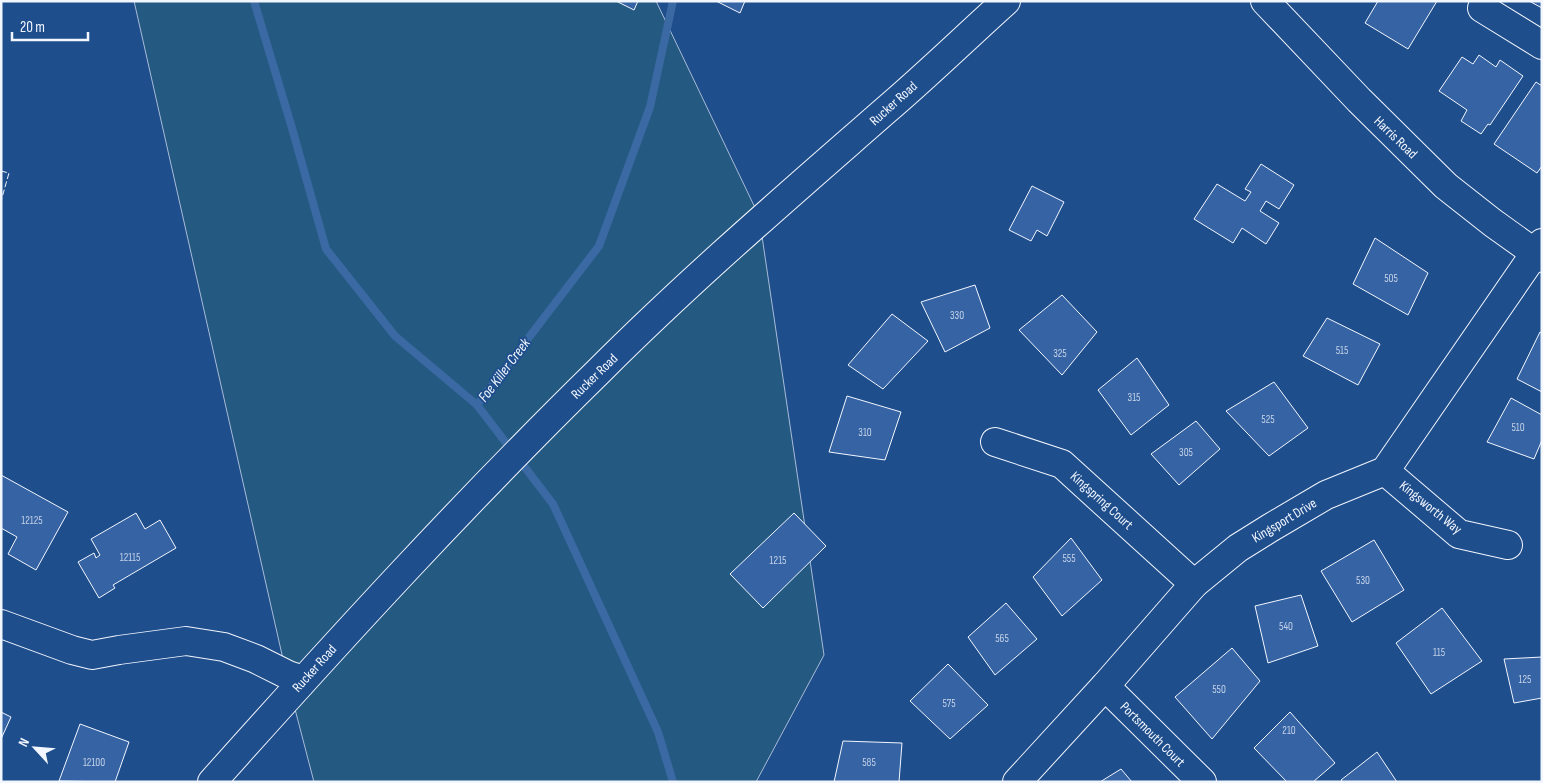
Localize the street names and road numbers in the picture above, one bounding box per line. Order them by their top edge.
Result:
street label: Rucker Road [866,77,921,129]
street label: Harris Road [1370,113,1421,162]
street label: Rucker Road [567,350,621,403]
street label: Kingspring Court [1067,468,1137,533]
street label: Kingsworth Way [1396,477,1466,538]
street label: Kingsport Drive [1249,495,1320,546]
street label: Rucker Road [289,641,340,696]
street label: Portsmouth Court [1117,698,1189,770]

